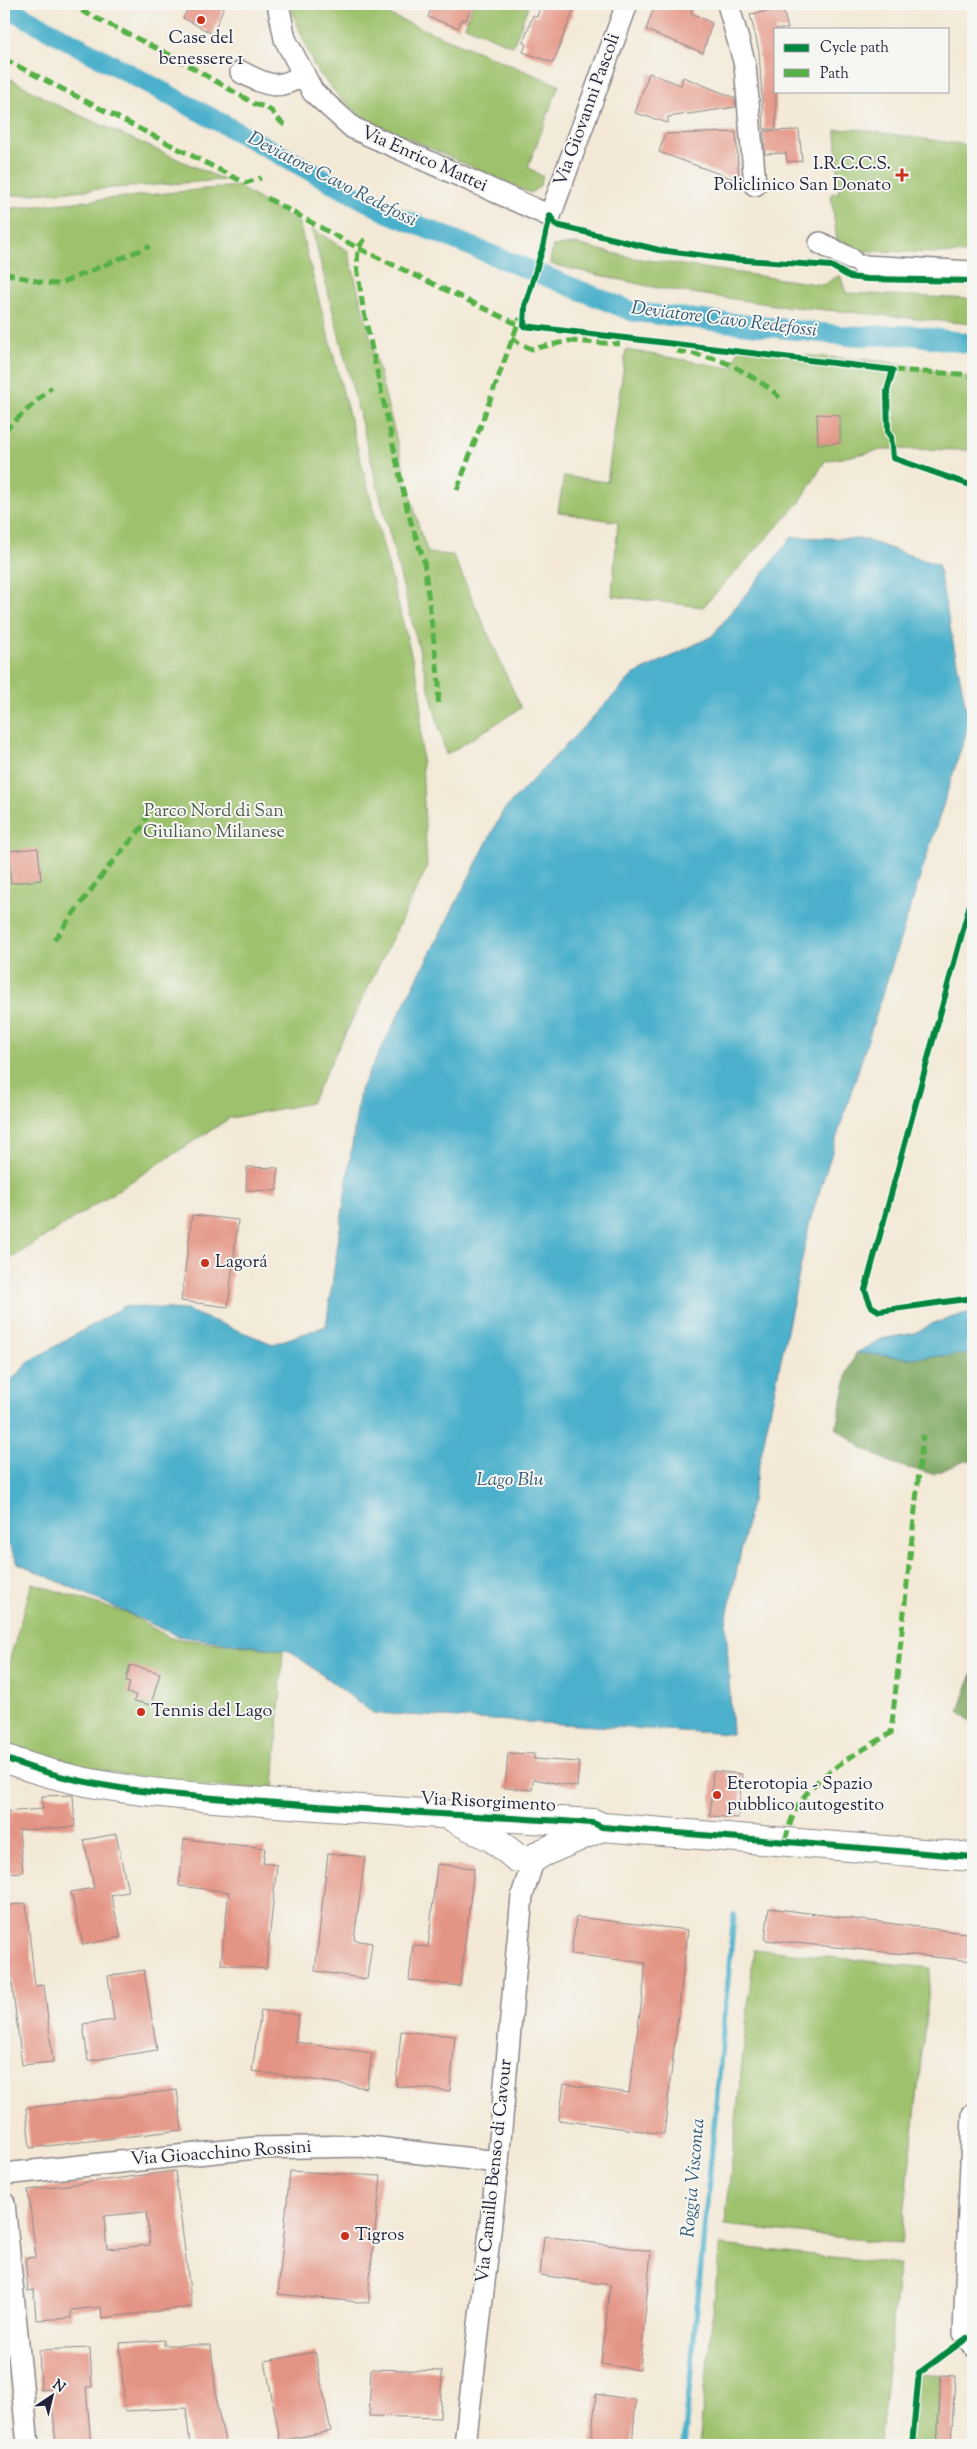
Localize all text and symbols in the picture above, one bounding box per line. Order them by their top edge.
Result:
marker: Case del benessere 1 [195,14,207,26]
place label: Case del benessere 1 [159,26,243,73]
legend [774,28,950,92]
street label: Via Giovanni Pascoli [548,30,628,190]
text: Cycle path [820,38,889,59]
text: Path [820,64,849,85]
street label: Via Enrico Mattei [357,120,491,200]
water label: Deviatore Cavo Redefossi [243,126,422,235]
place label: I.R.C.C.S. Policlinico San Donato [714,152,891,199]
marker: I.R.C.C.S. Policlinico San Donato [895,168,909,182]
water label: Deviatore Cavo Redefossi [630,295,819,345]
park label: Parco Nord di San Giuliano Milanese [143,799,285,846]
place label: Lagorá [215,1250,268,1276]
marker: Lagorá [199,1257,211,1269]
water label: Lago Blu [476,1467,544,1494]
place label: Tennis del Lago [151,1699,272,1725]
marker: Tennis del Lago [135,1706,147,1718]
place label: Eterotopia - Spazio pubblico autogestito [727,1772,884,1819]
street label: Via Risorgimento [419,1786,557,1820]
marker: Eterotopia - Spazio pubblico autogestito [711,1789,723,1801]
street label: Via Camillo Benso di Cavour [470,2057,520,2284]
water label: Roggia Visconta [675,2117,713,2239]
street label: Via Gioacchino Rossini [130,2135,312,2173]
place label: Tigros [355,2223,404,2249]
marker: Tigros [339,2230,351,2242]
north arrow [28,2372,78,2422]
text: N [48,2376,69,2398]

